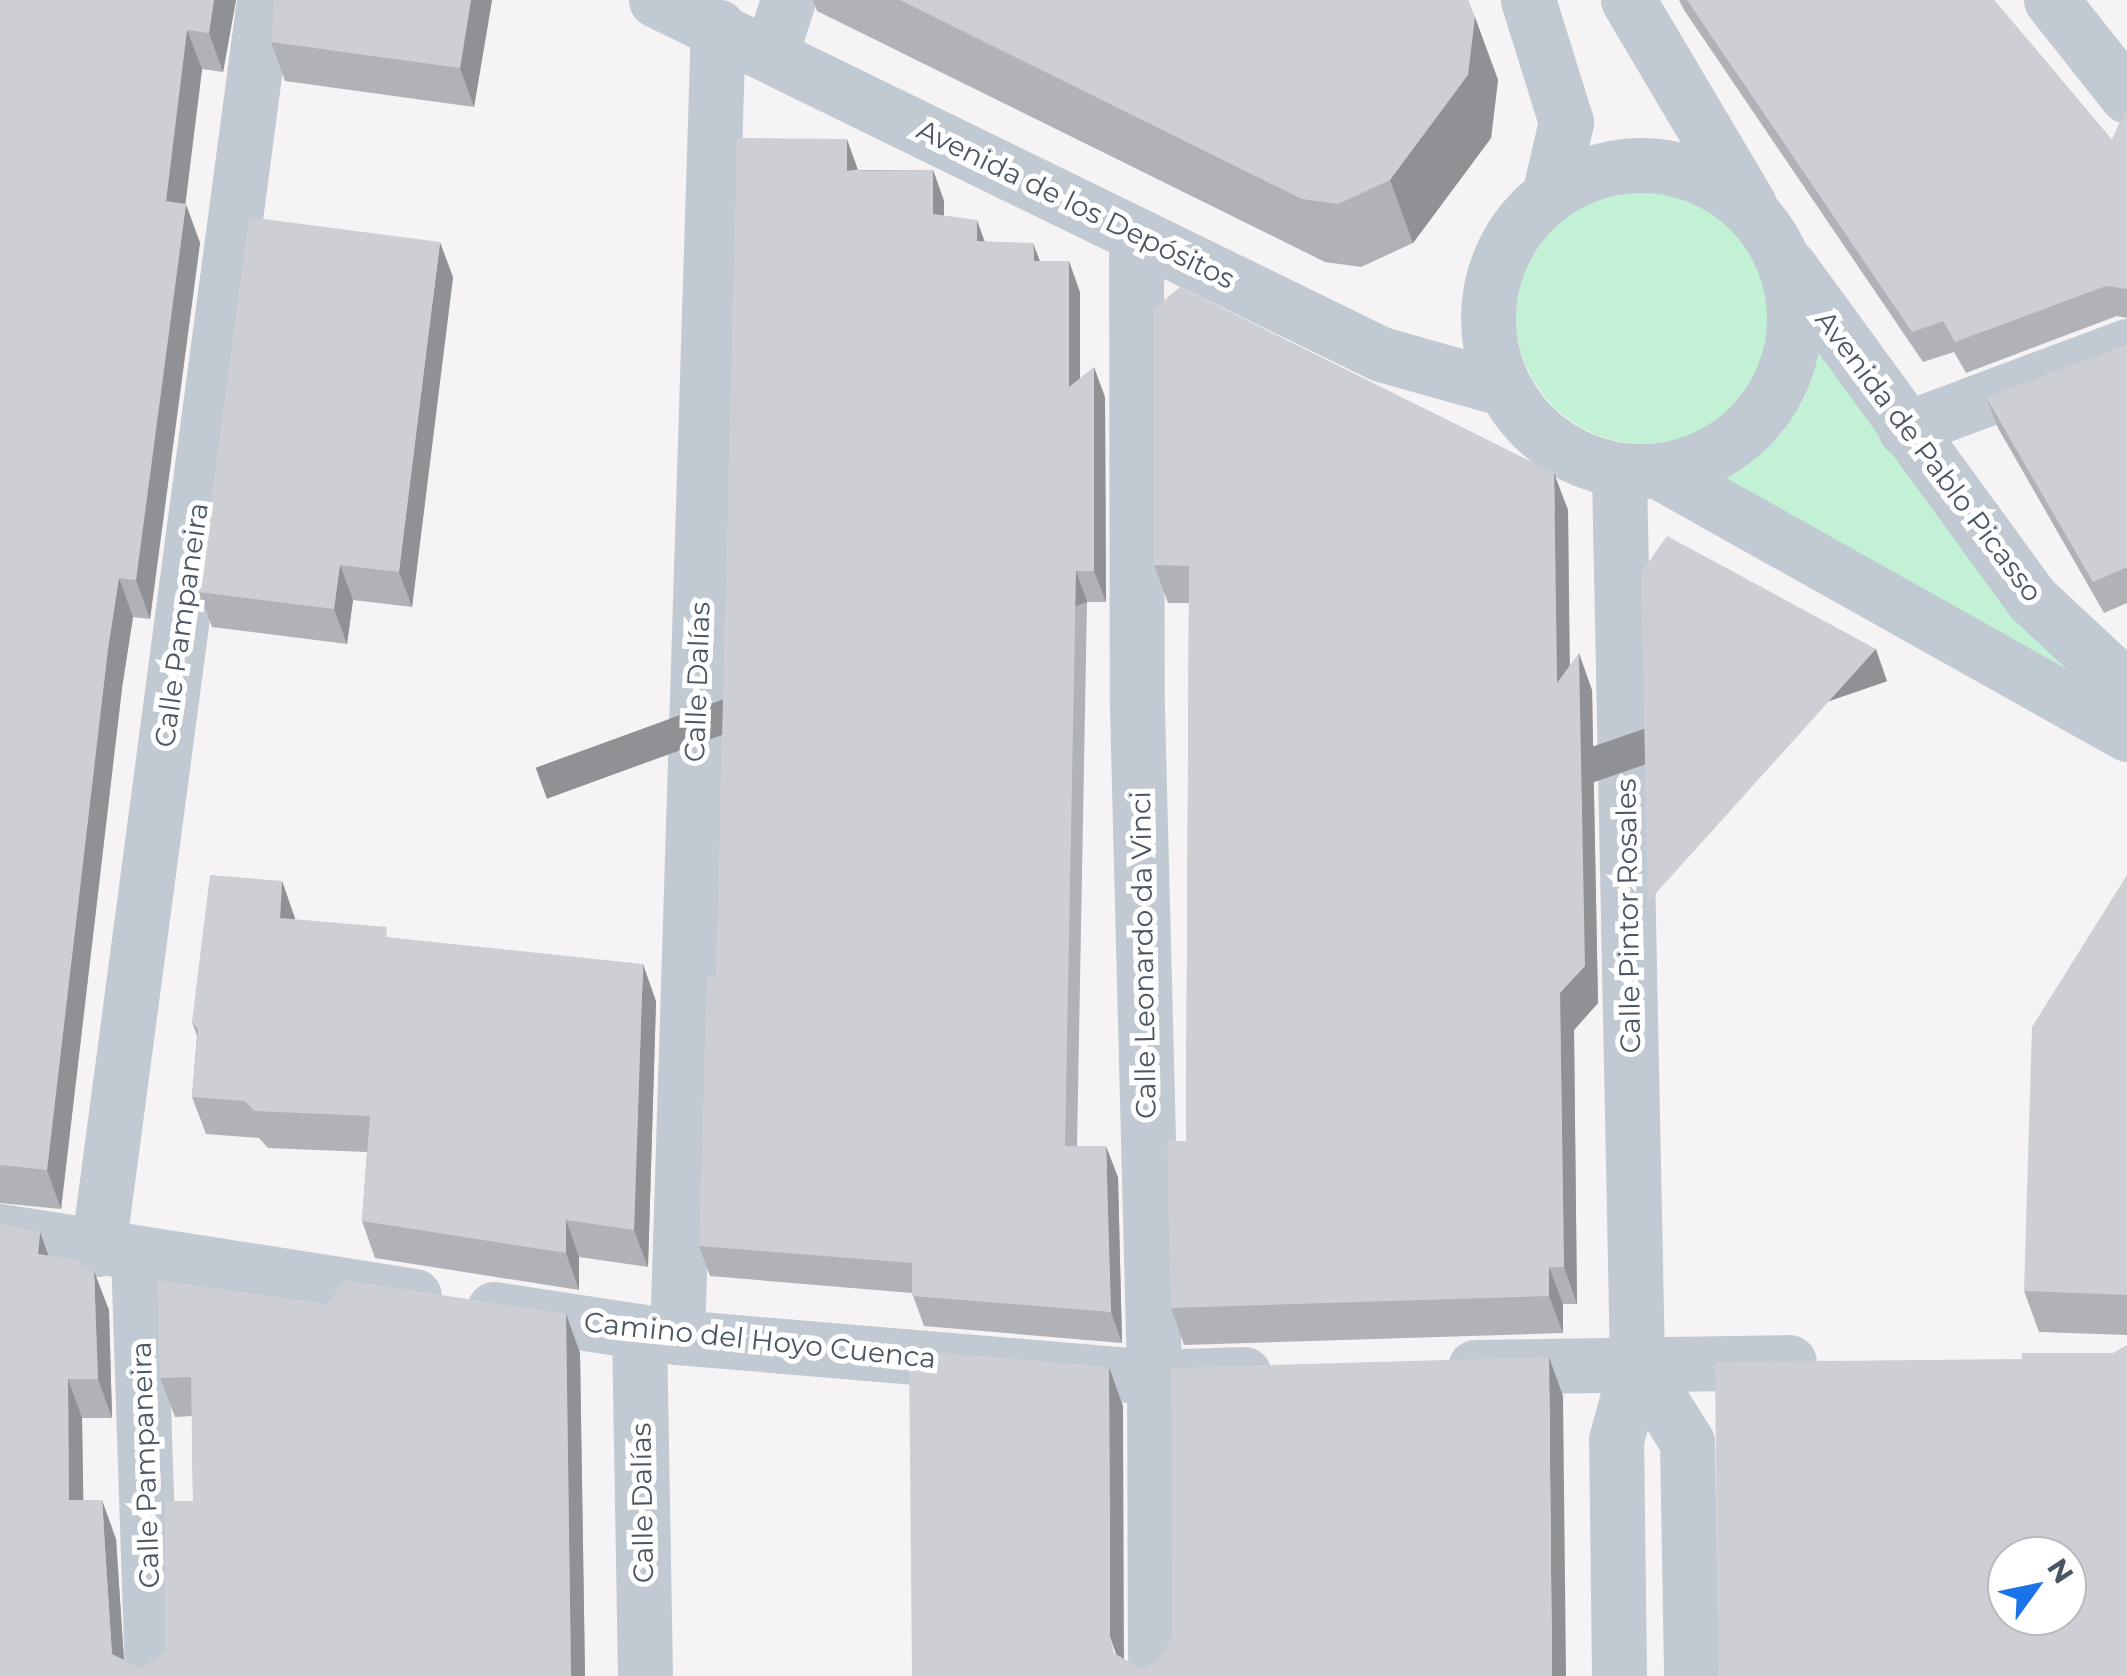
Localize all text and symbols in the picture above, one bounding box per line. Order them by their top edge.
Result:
street label: Avenida de los Depósitos [912,112,1240,296]
street label: Avenida de Pablo Picasso [1808,304,2050,608]
street label: Calle Pampaneira [147,500,215,750]
street label: Calle Dalías [677,601,717,763]
street label: Calle Pintor Rosales [1609,778,1647,1054]
street label: Calle Leonardo da Vinci [1123,791,1163,1119]
street label: Camino del Hoyo Cuenca [582,1305,938,1375]
street label: Calle Pampaneira [124,1341,166,1589]
street label: Calle Dalías [624,1423,660,1583]
north arrow [1987,1536,2087,1636]
text: N [2040,1552,2081,1589]

